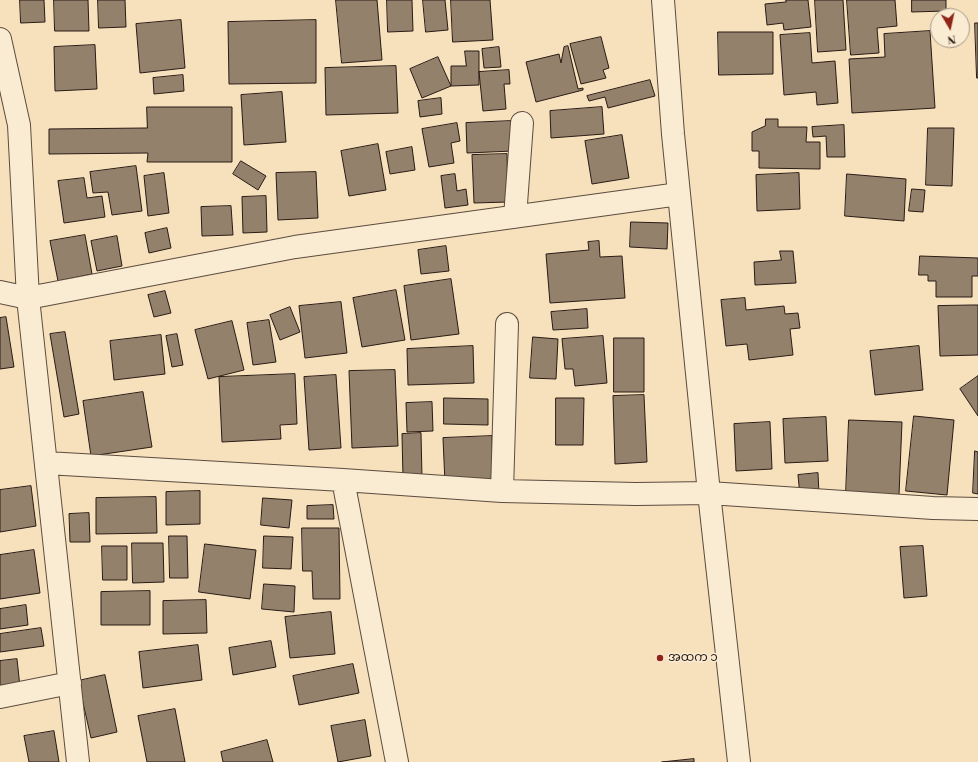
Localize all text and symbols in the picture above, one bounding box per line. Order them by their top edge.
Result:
north arrow [930,8,970,48]
text: N [946,31,957,46]
place label: အထက ၁ [668,651,718,665]
marker: အထက ၁ [655,653,665,663]

